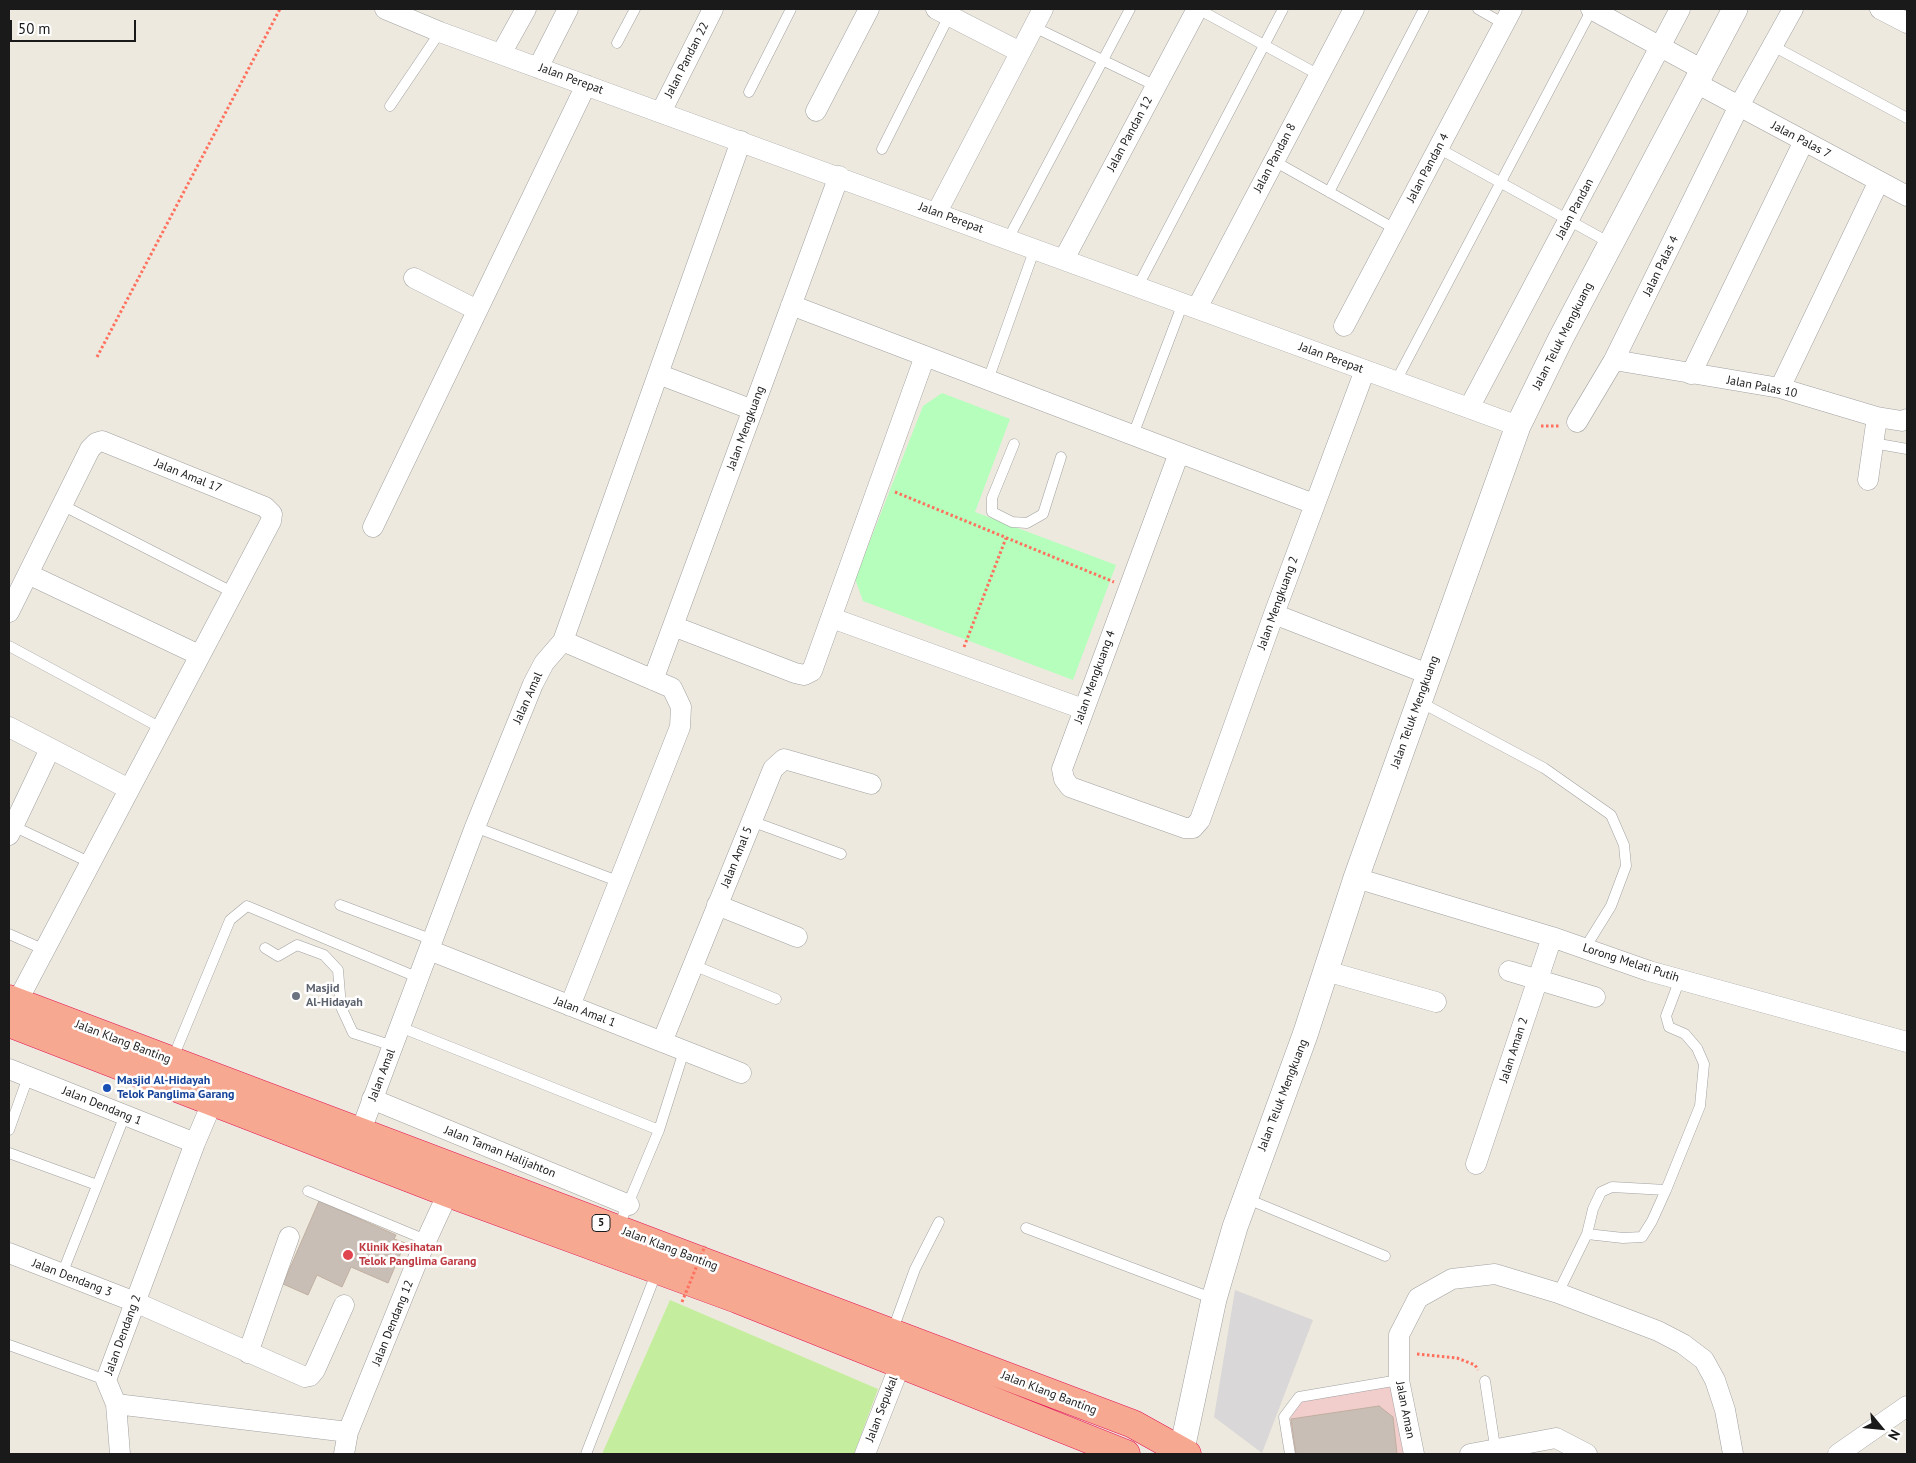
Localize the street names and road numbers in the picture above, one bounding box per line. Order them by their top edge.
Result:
street label: Jalan Pandan 22 [662,20,712,100]
street label: Jalan Perepat [537,61,605,97]
street label: Jalan Pandan 12 [1104,94,1156,174]
street label: Jalan Palas 7 [1769,118,1833,162]
street label: Jalan Pandan 8 [1251,121,1299,195]
street label: Jalan Pandan 4 [1404,131,1452,205]
street label: Jalan Pandan [1553,176,1597,242]
street label: Jalan Perepat [917,200,985,236]
street label: Jalan Palas 4 [1640,234,1682,298]
street label: Jalan Teluk Mengkuang [1530,280,1596,392]
street label: Jalan Perepat [1297,340,1365,376]
street label: Jalan Palas 10 [1725,373,1799,401]
street label: Jalan Mengkuang [724,384,768,472]
street label: Jalan Amal 17 [152,456,224,496]
street label: Jalan Mengkuang 2 [1254,554,1302,652]
street label: Jalan Mengkuang 4 [1071,628,1119,726]
street label: Jalan Teluk Mengkuang [1388,654,1442,770]
street label: Jalan Amal [510,670,546,726]
street label: Jalan Amal 5 [718,824,756,890]
street label: Lorong Melati Putih [1581,941,1681,985]
street label: Jalan Amal 1 [552,994,618,1030]
street label: Jalan Aman 2 [1497,1016,1531,1084]
street label: Jalan Klang Banting [73,1017,173,1067]
street label: Jalan Teluk Mengkuang [1255,1037,1311,1153]
street label: Jalan Amal [365,1047,399,1103]
street label: Jalan Dendang 1 [60,1084,144,1128]
street label: Jalan Taman Halijahton [442,1123,558,1181]
road number: 5 [592,1214,610,1232]
street label: Jalan Klang Banting [620,1224,720,1274]
street label: Jalan Dendang 3 [30,1256,114,1300]
street label: Jalan Dendang 12 [369,1278,417,1368]
street label: Jalan Dendang 2 [102,1293,144,1377]
street label: Jalan Klang Banting [999,1368,1099,1418]
street label: Jalan Sepukal [863,1374,901,1444]
street label: Jalan Aman [1392,1380,1418,1440]

